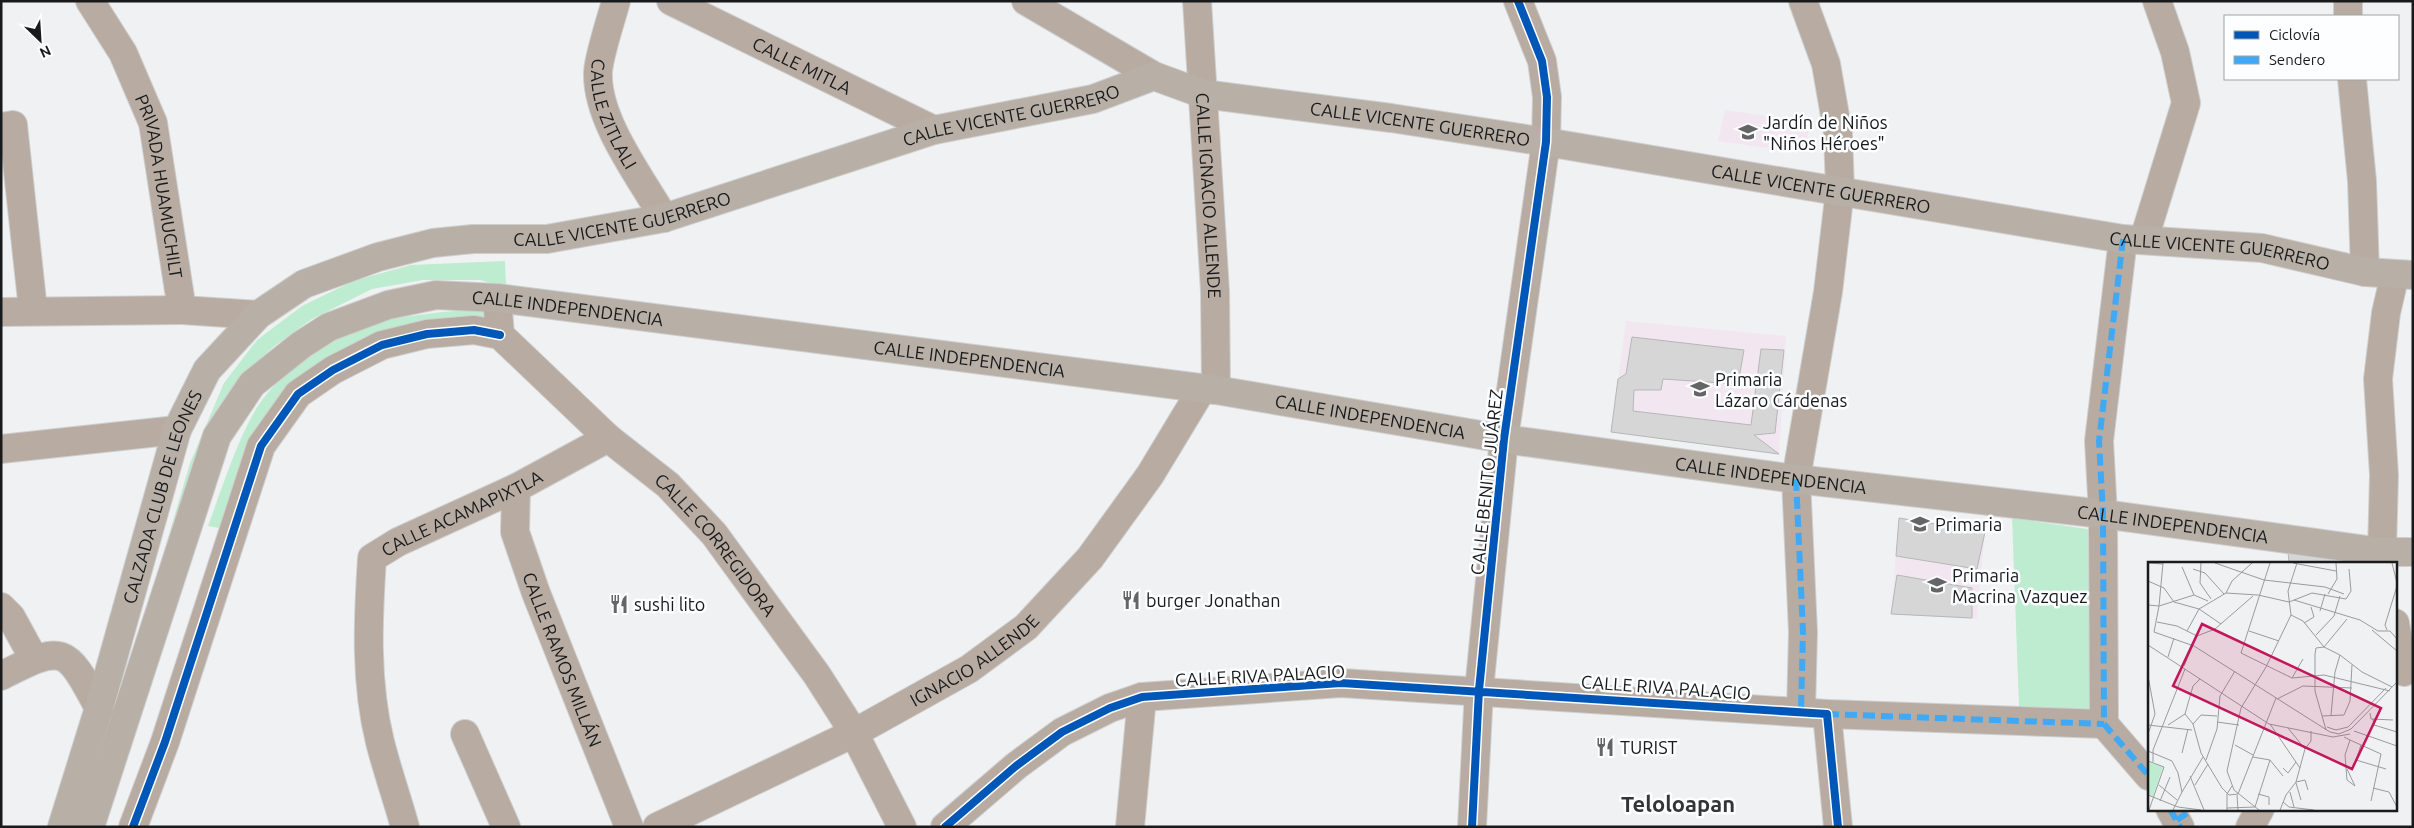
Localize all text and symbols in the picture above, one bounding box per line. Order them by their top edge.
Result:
north arrow [15,15,65,65]
legend [2224,15,2399,80]
text: Ciclovía [2269,26,2320,43]
street label: CALLE MITLA [749,33,855,98]
text: N [37,42,54,61]
text: Sendero [2269,51,2325,68]
street label: CALLE ZITLALI [588,57,641,172]
street label: CALLE VICENTE GUERRERO [900,80,1122,150]
street label: PRIVADA HUAMUCHILT [132,91,187,280]
street label: CALLE IGNACIO ALLENDE [1193,92,1225,299]
street label: CALLE VICENTE GUERRERO [1309,98,1532,149]
place label: Jardín de Niños "Niños Héroes" [1763,112,1888,153]
school or university icon: Jardín de Niños "Niños Héroes" [1737,121,1759,143]
street label: CALLE VICENTE GUERRERO [1710,160,1932,216]
street label: CALLE VICENTE GUERRERO [513,187,733,249]
street label: CALLE VICENTE GUERRERO [2108,227,2332,273]
street label: CALLE INDEPENDENCIA [471,287,665,329]
street label: CALLE INDEPENDENCIA [872,336,1067,381]
place label: Primaria Lázaro Cárdenas [1715,369,1847,410]
school or university icon: Primaria Lázaro Cárdenas [1689,378,1711,400]
street label: CALZADA CLUB DE LEONES [119,387,205,606]
street label: CALLE BENITO JUÁREZ [1465,388,1506,576]
street label: CALLE INDEPENDENCIA [1273,390,1467,442]
street label: CALLE INDEPENDENCIA [1674,453,1868,497]
street label: CALLE ACAMAPIXTLA [377,466,546,560]
street label: CALLE CORREGIDORA [651,469,781,620]
street label: CALLE INDEPENDENCIA [2076,501,2270,546]
school or university icon: Primaria [1909,513,1931,535]
place label: Primaria [1935,514,2002,534]
inset map [2148,562,2396,810]
place label: Primaria Macrina Vazquez [1952,565,2088,606]
street label: CALLE RAMOS MILLÁN [520,569,606,750]
school or university icon: Primaria Macrina Vazquez [1926,574,1948,596]
restaurant icon: burger Jonathan [1120,589,1142,611]
place label: burger Jonathan [1146,590,1281,610]
restaurant icon: sushi lito [608,593,630,615]
place label: sushi lito [634,594,705,614]
street label: IGNACIO ALLENDE [906,610,1043,710]
street label: CALLE RIVA PALACIO [1174,661,1346,689]
street label: CALLE RIVA PALACIO [1580,671,1752,703]
restaurant icon: TURIST [1594,736,1616,758]
place label: TURIST [1620,737,1678,757]
district label: Teloloapan [1621,791,1735,816]

